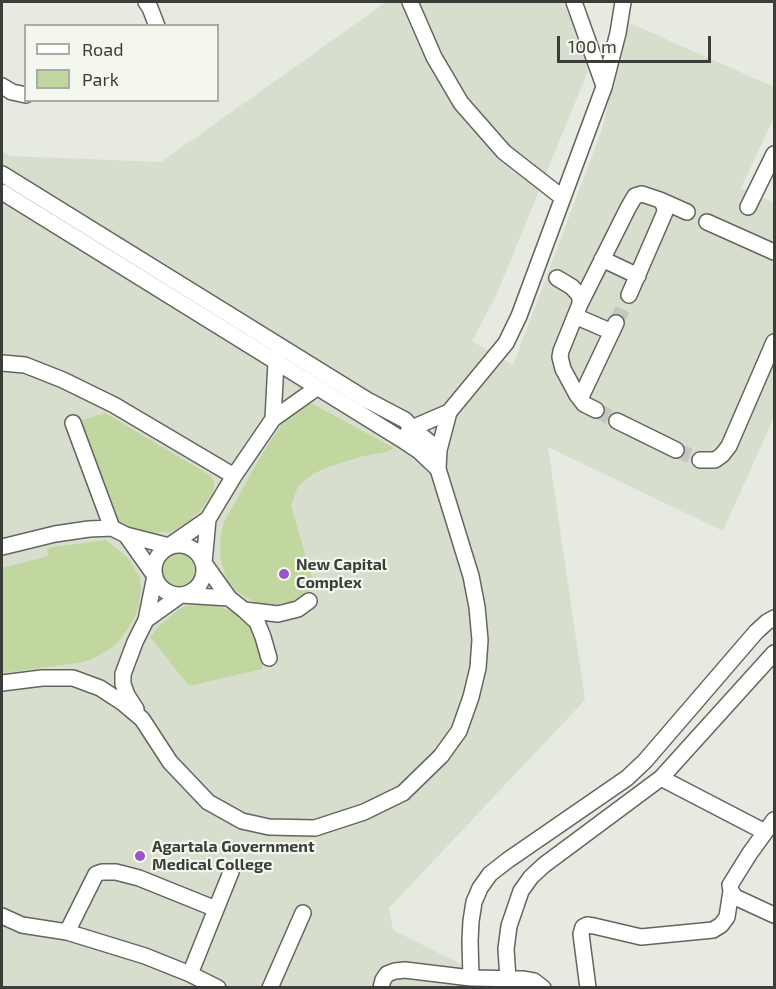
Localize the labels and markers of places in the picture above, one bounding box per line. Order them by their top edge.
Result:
place label: New Capital Complex [296,555,387,593]
marker: New Capital Complex [277,567,291,581]
place label: Agartala Government Medical College [152,837,314,875]
marker: Agartala Government Medical College [133,849,147,863]

